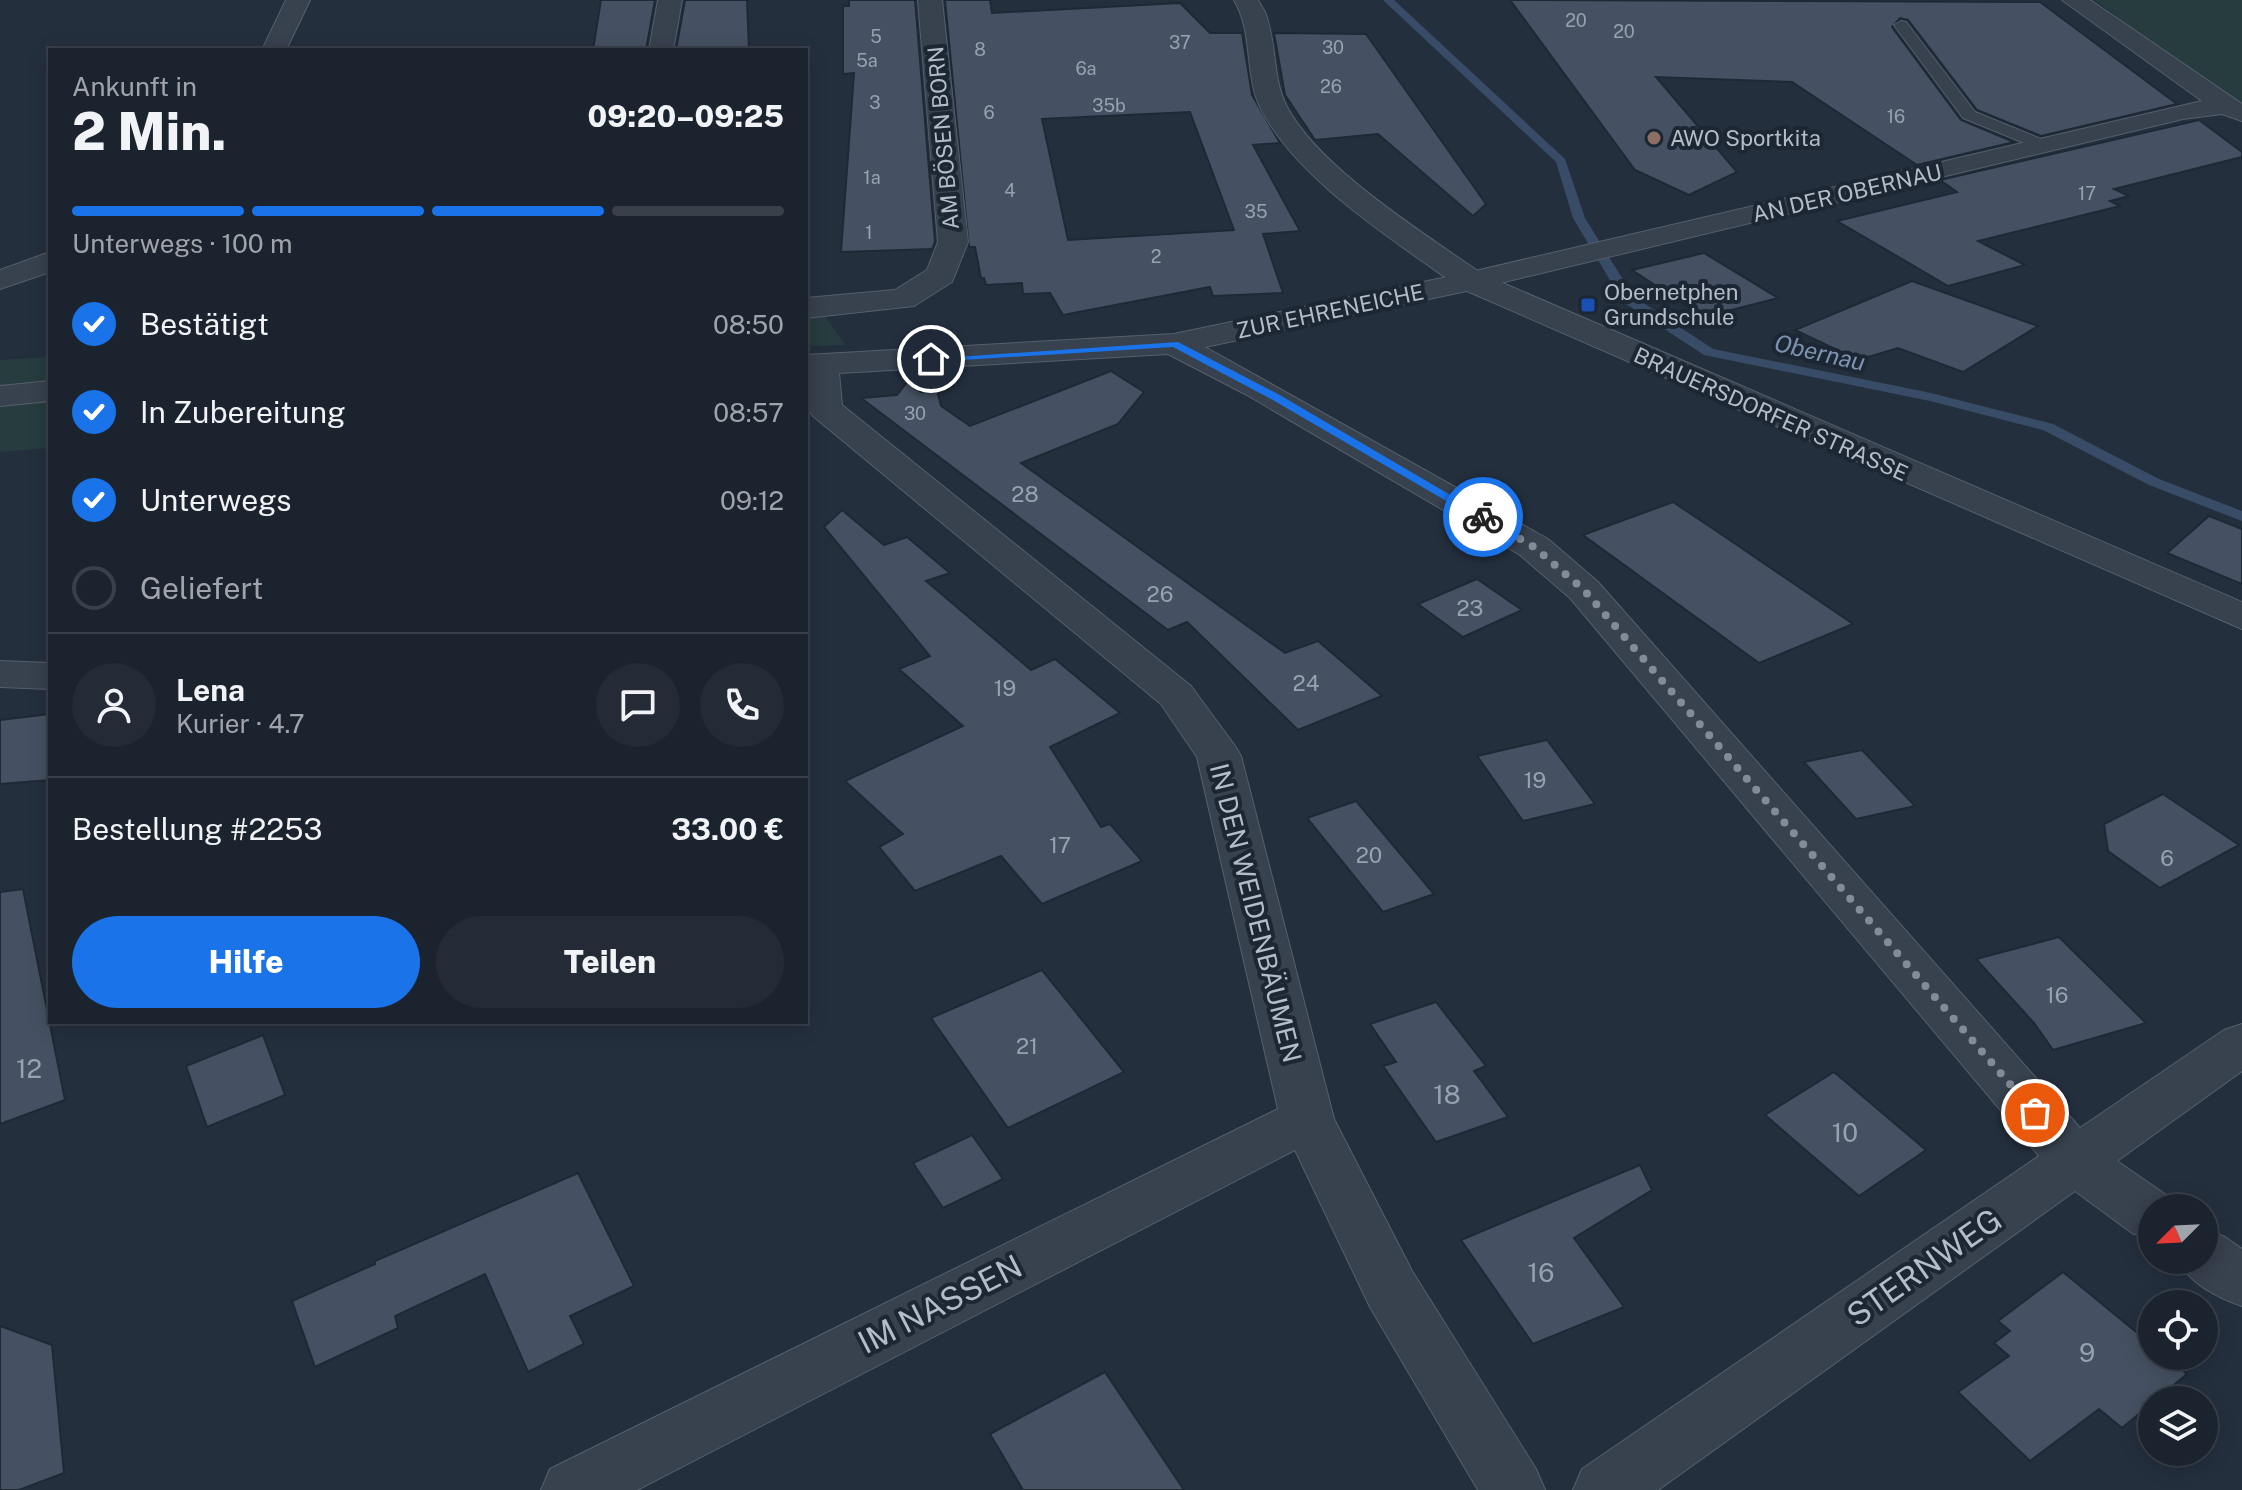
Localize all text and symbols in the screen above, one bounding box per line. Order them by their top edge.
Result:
house number: 20 [1565,10,1587,31]
house number: 20 [1613,21,1635,42]
house number: 5 [870,26,882,47]
house number: 37 [1169,32,1191,53]
house number: 30 [1322,37,1344,58]
house number: 8 [974,39,986,60]
street label: AM BÖSEN BORN [921,45,964,231]
house number: 5a [856,50,878,71]
house number: 6a [1075,58,1097,79]
text: Ankunft in [72,71,197,102]
house number: 26 [1320,76,1342,97]
house number: 3 [869,92,881,113]
house number: 35b [1092,95,1126,116]
text: 09:20–09:25 [588,98,784,134]
text: 2 Min. [72,101,226,162]
house number: 6 [983,102,995,123]
house number: 16 [1887,106,1905,127]
place label: AWO Sportkita [1670,125,1821,151]
marker: AWO Sportkita [1645,129,1663,147]
street label: AN DER OBERNAU [1750,159,1944,227]
house number: 1a [863,167,881,188]
house number: 4 [1004,180,1016,201]
house number: 17 [2078,183,2096,204]
house number: 35 [1245,201,1267,222]
house number: 1 [865,222,873,243]
text: Unterwegs · 100 m [72,228,293,259]
house number: 2 [1151,246,1161,267]
street label: ZUR EHRENEICHE [1234,278,1426,344]
place label: Obernetphen Grundschule [1604,279,1738,330]
marker: Obernetphen Grundschule [1579,296,1597,314]
icon: check [72,302,116,346]
text: Bestätigt [140,306,269,342]
text: 08:50 [713,309,784,340]
pin [897,325,965,393]
water label: Obernau [1772,328,1868,376]
icon: home [909,337,953,381]
street label: BRAUERSDORFER STRASSE [1630,342,1912,486]
icon: check [72,390,116,434]
text: In Zubereitung [140,394,346,430]
text: 08:57 [713,397,784,428]
house number: 30 [904,403,926,424]
courier [1443,477,1523,557]
icon: check [72,478,116,522]
house number: 28 [1011,481,1039,507]
text: Unterwegs [140,482,291,518]
text: 09:12 [720,485,784,516]
icon: bike [1461,495,1505,539]
text: Geliefert [140,570,263,606]
house number: 26 [1147,581,1173,607]
house number: 23 [1457,595,1483,621]
button: person [72,663,156,747]
button: chat [596,663,680,747]
button: phone [700,663,784,747]
house number: 24 [1293,670,1320,696]
text: Lena [176,672,245,708]
house number: 19 [994,675,1016,701]
text: Kurier · 4.7 [176,708,305,739]
street label: IN DEN WEIDENBÄUMEN [1204,760,1308,1066]
house number: 19 [1524,767,1546,793]
text: Bestellung #2253 [72,811,322,847]
text: 33.00 € [671,811,784,847]
house number: 17 [1049,832,1071,858]
house number: 20 [1356,842,1382,868]
house number: 6 [2160,845,2174,871]
button: Hilfe [72,916,420,1008]
button: Teilen [436,916,784,1008]
house number: 16 [2046,982,2068,1008]
house number: 21 [1016,1033,1038,1059]
house number: 12 [16,1053,42,1084]
house number: 18 [1433,1079,1461,1110]
pin [2001,1079,2069,1147]
icon: bag [2013,1091,2057,1135]
house number: 10 [1832,1117,1858,1148]
north arrow [2138,1194,2218,1274]
map controls [2138,1194,2218,1466]
street label: STERNWEG [1840,1200,2008,1334]
street label: IM NASSEN [852,1247,1028,1361]
house number: 16 [1528,1257,1554,1288]
button: locate [2138,1290,2218,1370]
house number: 9 [2079,1337,2095,1368]
button: layers [2138,1386,2218,1466]

